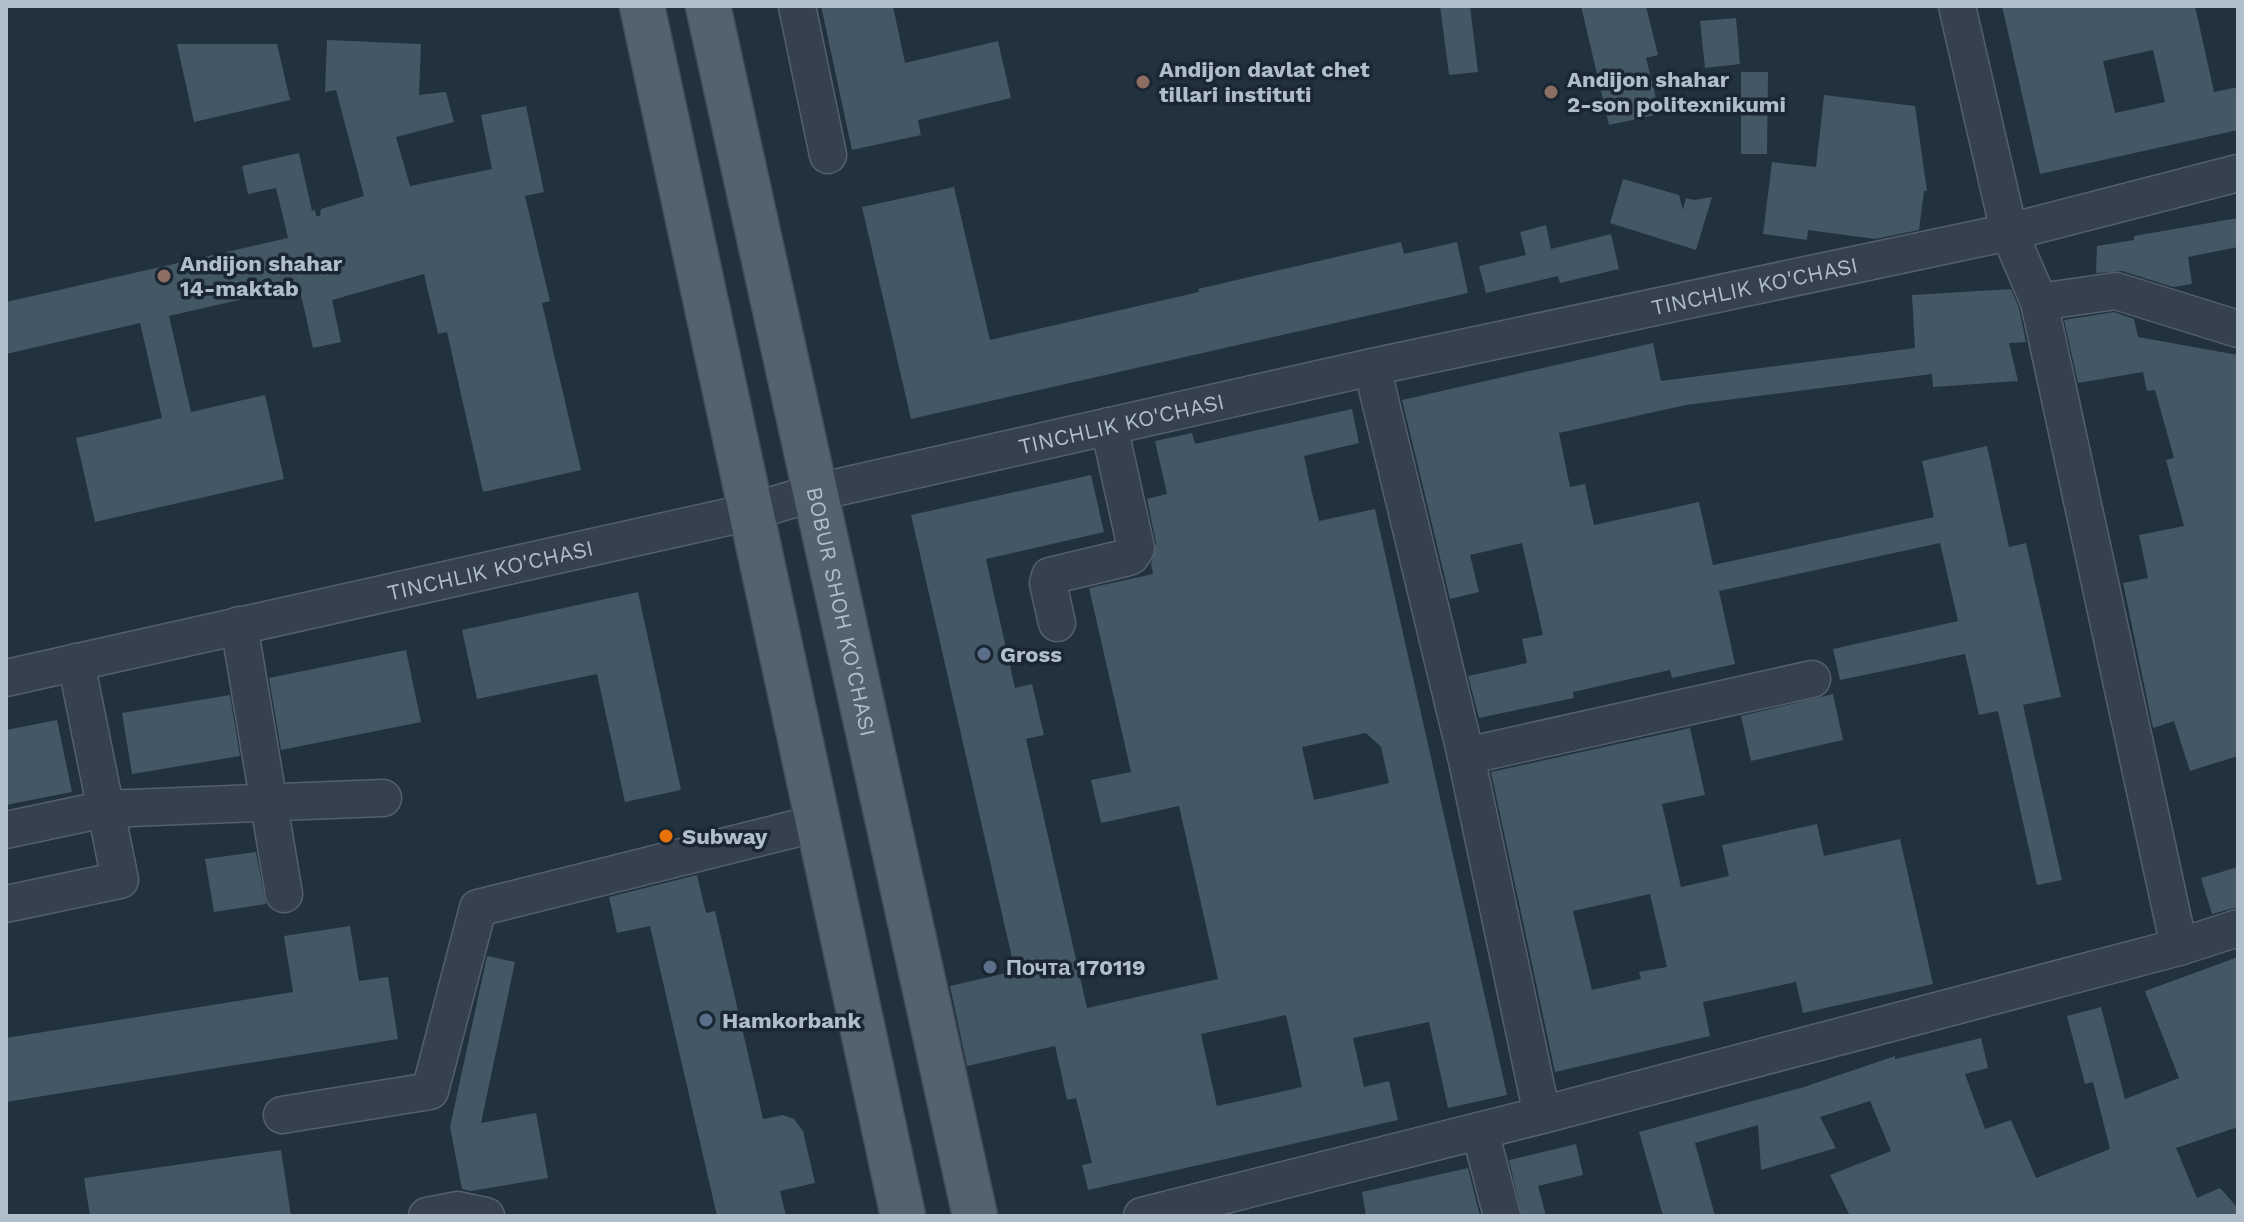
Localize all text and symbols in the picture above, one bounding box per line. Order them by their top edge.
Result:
place label: Andijon davlat chet tillari instituti [1159,57,1370,107]
place label: Andijon shahar 2-son politexnikumi [1567,67,1786,117]
marker: Andijon davlat chet tillari instituti [1134,73,1152,91]
marker: Andijon shahar 2-son politexnikumi [1542,83,1560,101]
place label: Andijon shahar 14-maktab [180,251,343,301]
street label: TINCHLIK KO'CHASI [1649,252,1860,320]
marker: Andijon shahar 14-maktab [155,267,173,285]
street label: TINCHLIK KO'CHASI [1016,388,1226,459]
street label: BOBUR SHOH KO'CHASI [802,484,881,739]
street label: TINCHLIK KO'CHASI [385,535,595,605]
place label: Gross [1000,642,1062,667]
marker: Gross [975,645,993,663]
place label: Subway [682,824,768,849]
marker: Subway [657,827,675,845]
place label: Почта 170119 [1006,955,1146,980]
marker: Почта 170119 [981,958,999,976]
place label: Hamkorbank [722,1008,862,1033]
marker: Hamkorbank [697,1011,715,1029]

